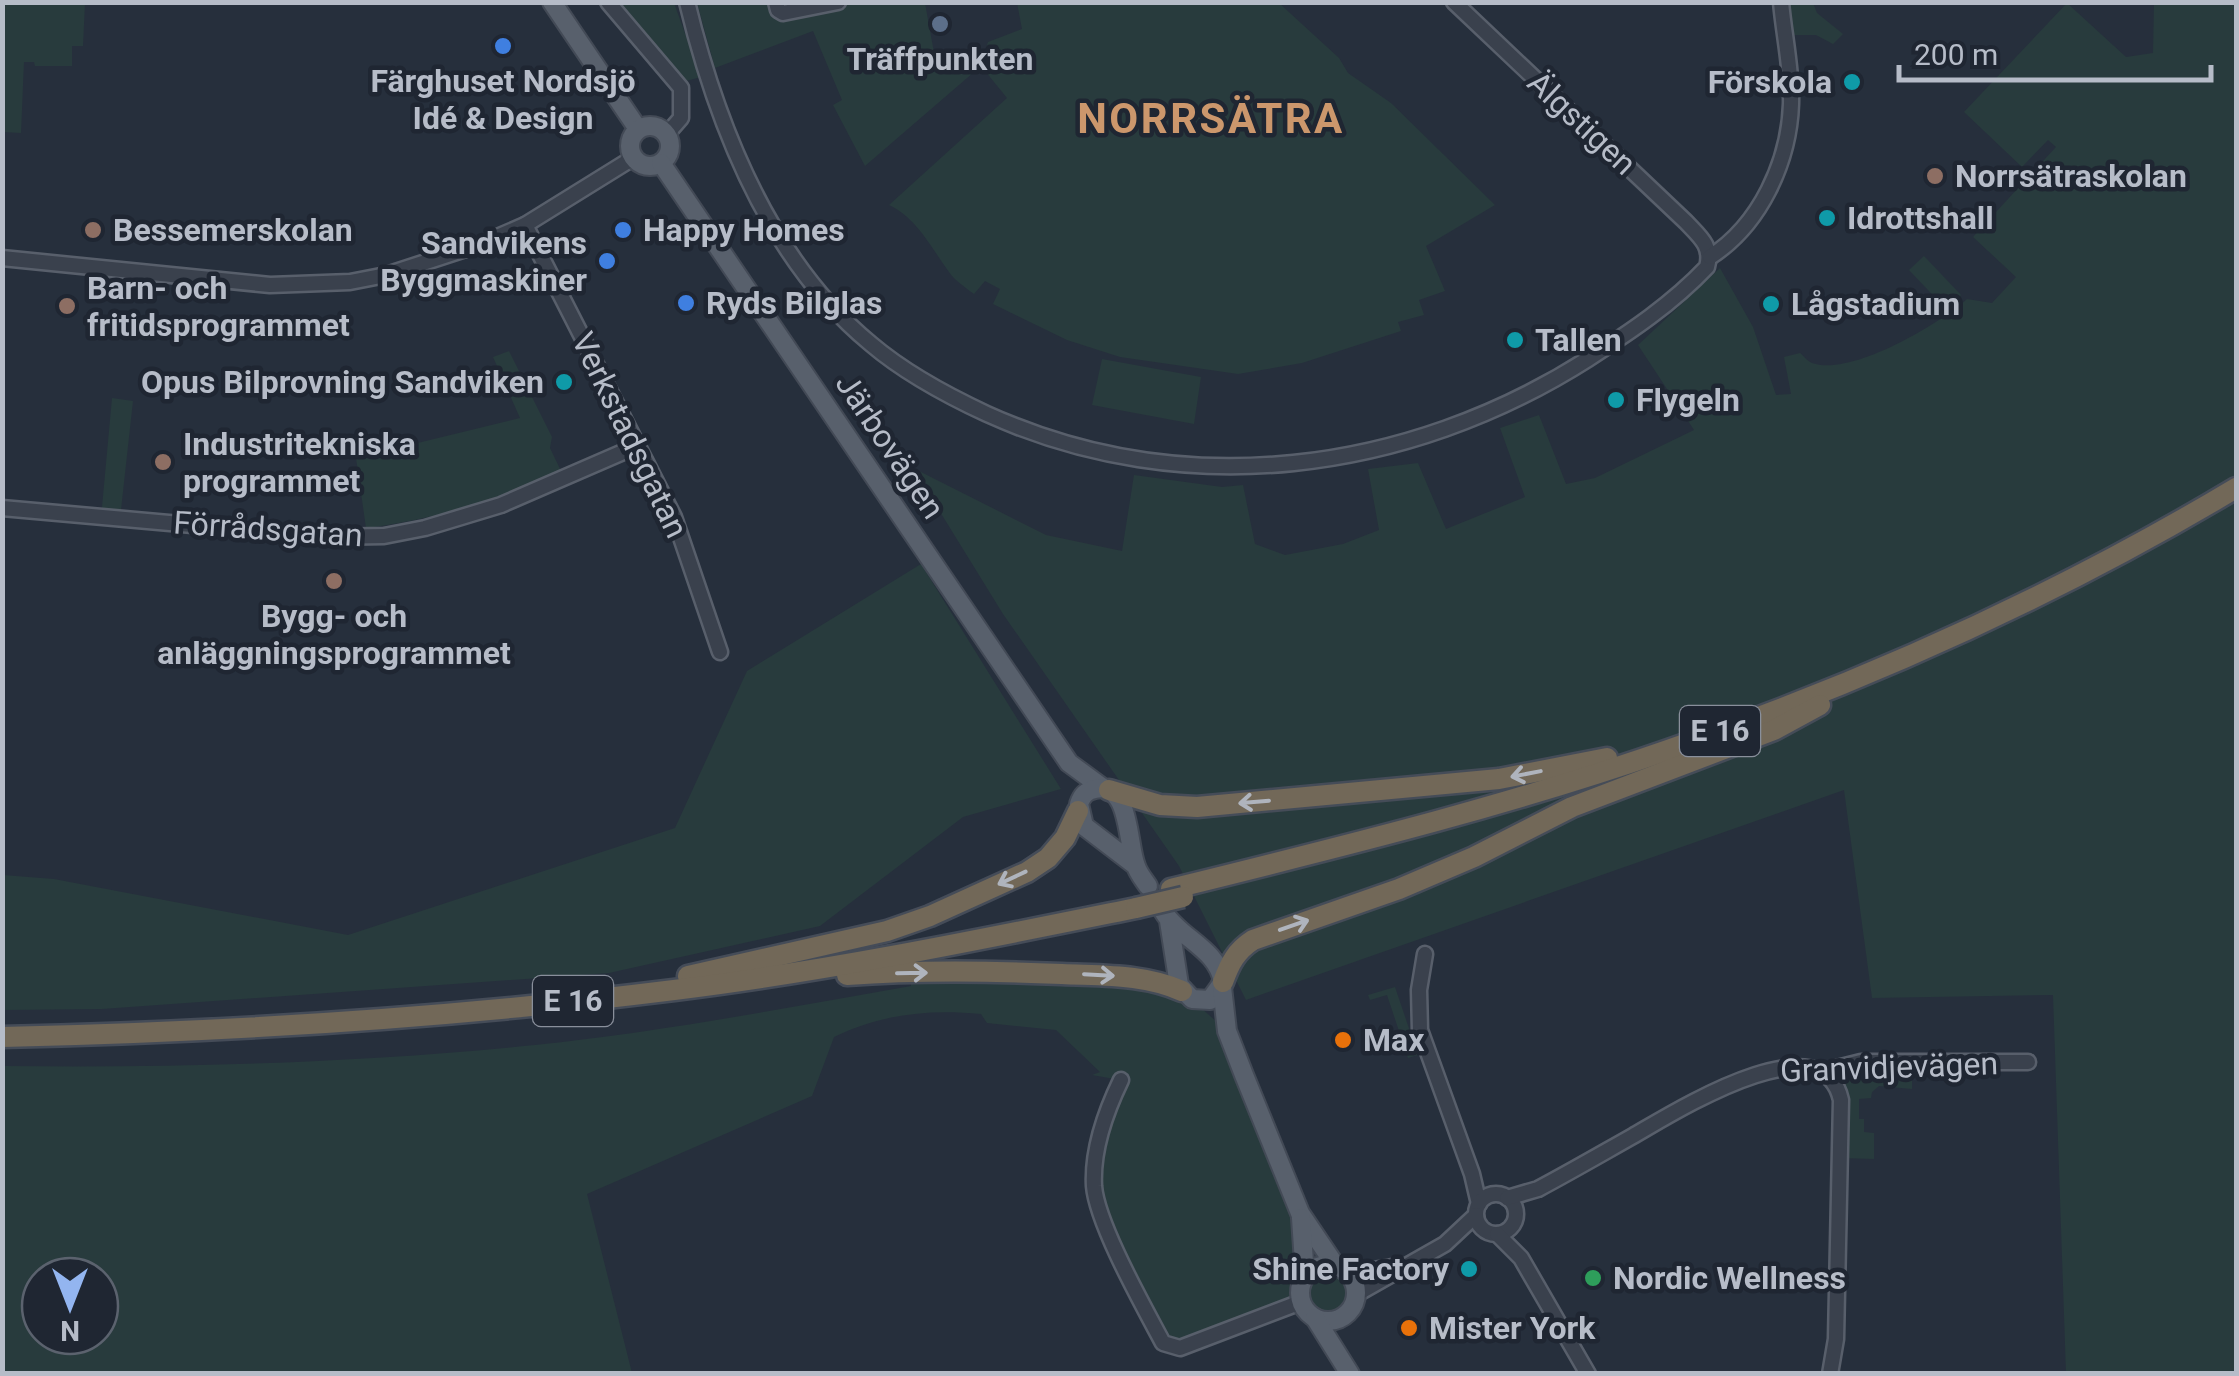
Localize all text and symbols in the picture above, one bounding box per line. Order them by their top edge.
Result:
marker: Träffpunkten [929,13,951,35]
scale bar [1899,20,2212,82]
marker: Färghuset Nordsjö Idé & Design [492,35,514,57]
text: 200 m [1914,37,1998,72]
place label: Träffpunkten [847,40,1034,78]
place label: Färghuset Nordsjö Idé & Design [370,62,636,137]
street label: Älgstigen [1520,63,1644,183]
place label: Förskola [1708,63,1832,101]
marker: Förskola [1841,71,1863,93]
district label: NORRSÄTRA [1077,94,1345,143]
place label: Norrsätraskolan [1955,157,2187,195]
marker: Norrsätraskolan [1924,165,1946,187]
place label: Idrottshall [1847,199,1994,237]
marker: Idrottshall [1816,207,1838,229]
place label: Bessemerskolan [113,211,353,249]
place label: Happy Homes [643,211,845,249]
marker: Bessemerskolan [82,219,104,241]
marker: Happy Homes [612,219,634,241]
place label: Sandvikens Byggmaskiner [380,224,587,299]
marker: Sandvikens Byggmaskiner [596,250,618,272]
place label: Barn- och fritidsprogrammet [87,269,350,344]
place label: Ryds Bilglas [706,284,882,322]
place label: Lågstadium [1791,285,1960,323]
marker: Ryds Bilglas [675,292,697,314]
marker: Lågstadium [1760,293,1782,315]
marker: Barn- och fritidsprogrammet [56,295,78,317]
place label: Tallen [1535,321,1622,359]
street label: Verkstadsgatan [564,326,696,544]
marker: Tallen [1504,329,1526,351]
place label: Opus Bilprovning Sandviken [141,363,544,401]
street label: Järbovägen [828,366,952,526]
marker: Opus Bilprovning Sandviken [553,371,575,393]
place label: Flygeln [1636,381,1740,419]
marker: Flygeln [1605,389,1627,411]
place label: Industritekniska programmet [183,425,416,500]
marker: Industritekniska programmet [152,451,174,473]
street label: Förrådsgatan [172,503,364,555]
marker: Bygg- och anläggningsprogrammet [323,570,345,592]
place label: Bygg- och anläggningsprogrammet [157,597,511,672]
road number: E 16 [1680,706,1760,756]
one-way arrow [1510,765,1543,784]
one-way arrow [1238,793,1270,812]
one-way arrow [998,870,1028,889]
one-way arrow [1278,915,1309,933]
one-way arrow [896,964,928,982]
one-way arrow [1082,966,1114,985]
road number: E 16 [533,976,613,1026]
place label: Max [1363,1021,1425,1059]
marker: Max [1332,1029,1354,1051]
street label: Granvidjevägen [1779,1044,1999,1090]
place label: Shine Factory [1252,1250,1450,1288]
north arrow [20,1256,120,1356]
marker: Shine Factory [1458,1258,1480,1280]
place label: Nordic Wellness [1613,1259,1846,1297]
marker: Nordic Wellness [1582,1267,1604,1289]
place label: Mister York [1429,1309,1596,1347]
text: N [60,1314,80,1347]
marker: Mister York [1398,1317,1420,1339]

